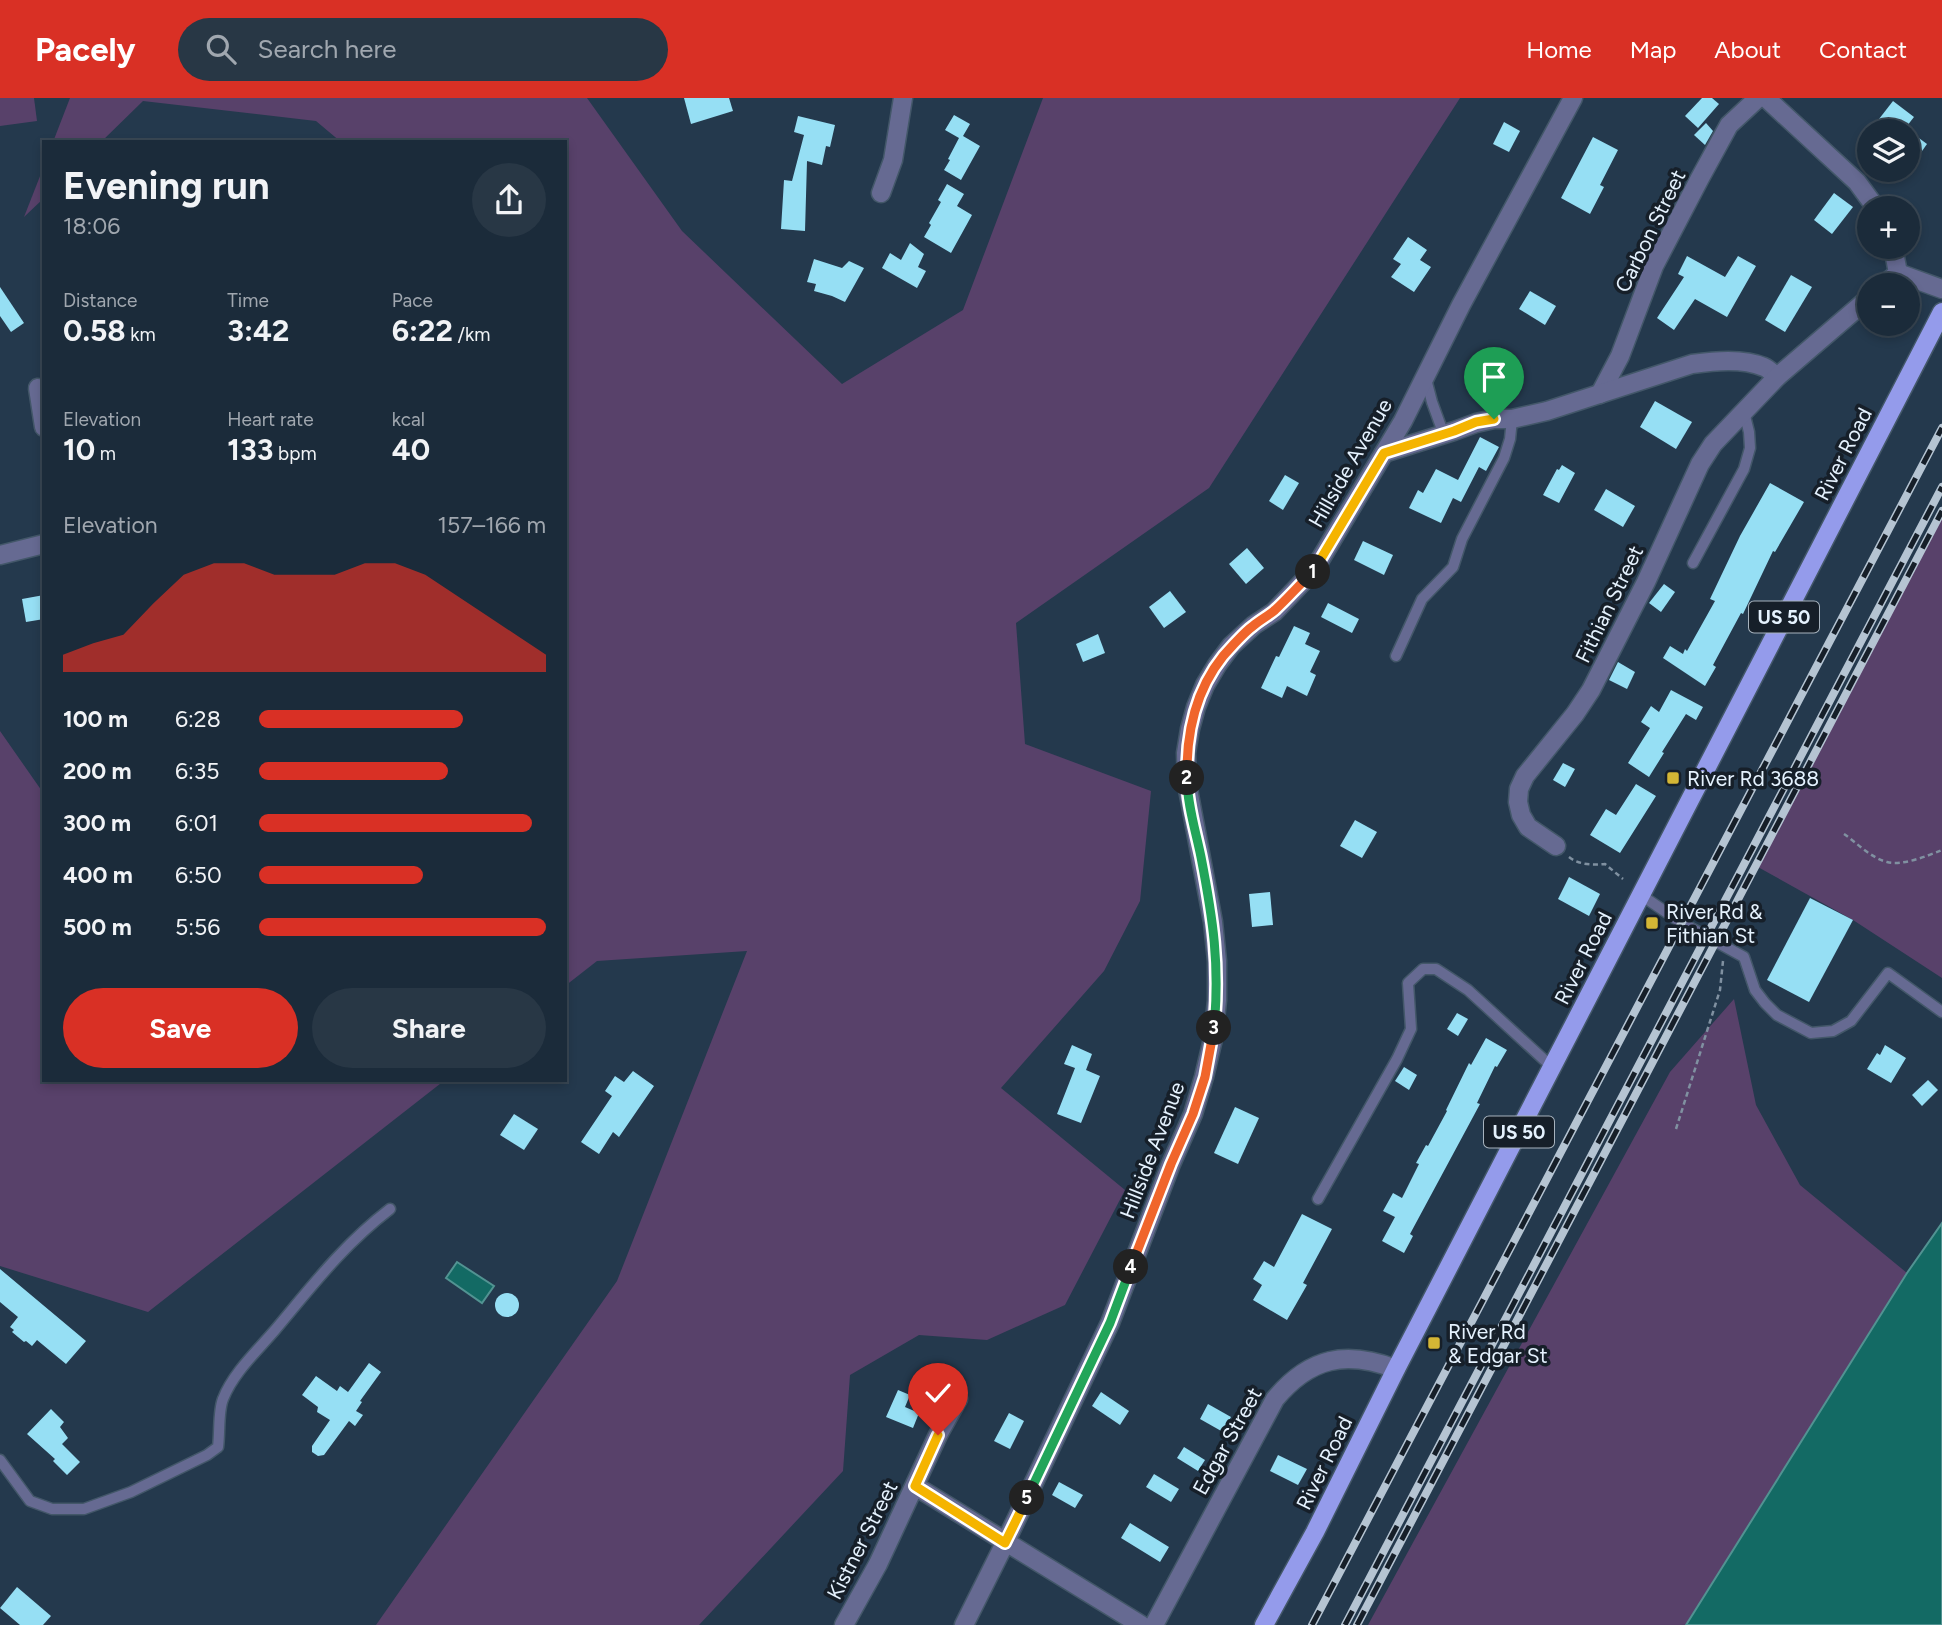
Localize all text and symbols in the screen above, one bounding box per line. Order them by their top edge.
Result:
search box [178,18,668,81]
text: Pacely [35,30,136,69]
icon: search [202,30,240,68]
text: Search here [258,33,397,65]
text: Home [1526,35,1592,64]
text: Map [1630,35,1676,64]
text: About [1714,35,1781,64]
text: Contact [1819,35,1907,64]
map controls [1857,119,1920,336]
button: layers [1857,119,1920,182]
text: Evening run [63,163,270,209]
button: share [472,163,546,237]
street label: Carbon Street [1610,166,1690,296]
button: + [1857,196,1920,259]
text: 18:06 [63,212,120,240]
button: − [1857,273,1920,336]
text: Distance [63,289,137,312]
text: Time [227,289,269,312]
text: Pace [392,289,433,312]
text: 0.58 [63,312,126,349]
text: 3:42 [227,312,289,349]
text: 6:22 [392,312,453,349]
text: km [126,323,156,346]
text: /km [453,323,490,346]
pin [1464,347,1524,419]
icon: arrive [1475,358,1513,396]
street label: Hillside Avenue [1303,394,1397,532]
street label: River Road [1809,403,1877,505]
text: Elevation [63,408,141,431]
text: Heart rate [227,408,314,431]
text: kcal [392,408,425,431]
text: 10 [63,431,95,468]
text: 133 [227,431,273,468]
text: 40 [392,431,430,468]
text: m [95,442,116,465]
text: bpm [273,442,317,465]
text: Elevation [63,511,158,539]
text: 157–166 m [437,511,546,539]
street label: Fithian Street [1570,541,1648,667]
pin: 1 [1296,554,1330,589]
text: 1 [1308,560,1317,583]
road number: US 50 [1749,602,1819,632]
text: 100 m [63,705,128,733]
text: 6:28 [175,705,221,733]
text: 200 m [63,757,132,785]
text: 6:35 [175,757,220,785]
pin: 2 [1170,760,1204,796]
text: 2 [1181,766,1192,789]
place label: River Rd 3688 [1687,766,1819,791]
marker: River Rd 3688 [1665,770,1681,786]
text: 300 m [63,809,131,837]
text: 6:01 [175,809,218,837]
text: 400 m [63,861,133,889]
text: 6:50 [175,861,222,889]
place label: River Rd & Fithian St [1666,899,1763,948]
street label: River Road [1549,907,1617,1009]
text: 500 m [63,913,132,941]
text: 5:56 [175,913,220,941]
marker: River Rd & Fithian St [1644,915,1660,931]
button: Save [63,988,298,1068]
button: Share [312,988,546,1068]
pin: 3 [1196,1010,1232,1046]
text: 3 [1208,1016,1219,1039]
street label: Hillside Avenue [1114,1078,1190,1222]
road number: US 50 [1484,1116,1554,1148]
pin: 4 [1114,1250,1148,1284]
text: 4 [1124,1255,1137,1278]
place label: River Rd & Edgar St [1448,1319,1548,1368]
marker: River Rd & Edgar St [1426,1335,1442,1351]
pin [908,1363,968,1435]
icon: check [919,1374,957,1412]
street label: Edgar Street [1187,1383,1267,1499]
street label: River Road [1291,1412,1357,1514]
street label: Kistner Street [821,1477,903,1603]
pin: 5 [1010,1480,1044,1516]
text: 5 [1021,1486,1032,1509]

